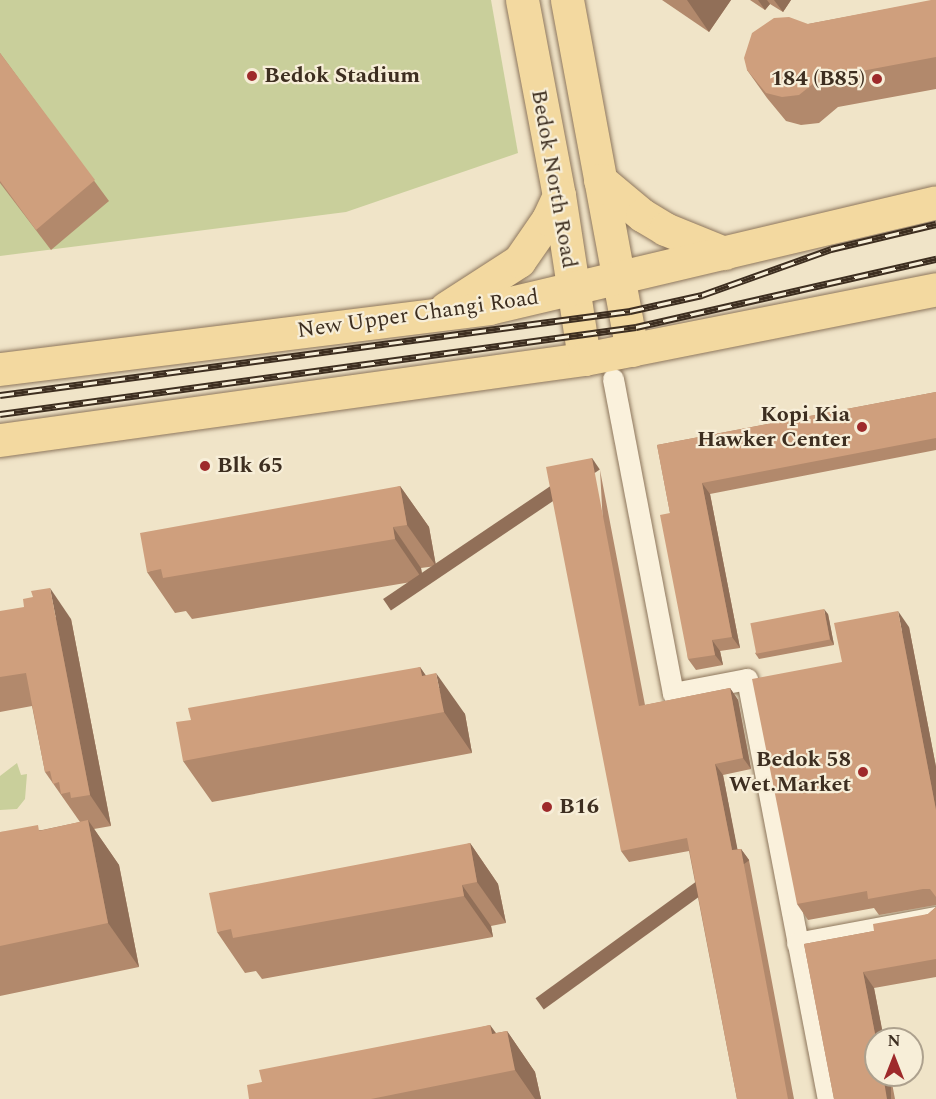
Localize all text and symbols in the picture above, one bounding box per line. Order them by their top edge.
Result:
place label: Bedok Stadium [264,63,420,89]
place label: 184 (B85) [771,66,865,92]
marker: Bedok Stadium [245,69,259,83]
marker: 184 (B85) [870,72,884,86]
street label: Bedok North Road [525,87,583,271]
street label: New Upper Changi Road [296,284,540,344]
place label: Kopi Kia Hawker Center [697,401,850,452]
marker: Kopi Kia Hawker Center [855,420,869,434]
place label: Blk 65 [217,453,283,479]
marker: Blk 65 [198,459,212,473]
place label: Bedok 58 Wet.Market [729,746,851,798]
marker: Bedok 58 Wet.Market [856,765,870,779]
place label: B16 [559,794,599,820]
marker: B16 [540,800,554,814]
north arrow [864,1027,924,1087]
text: N [887,1029,901,1053]

